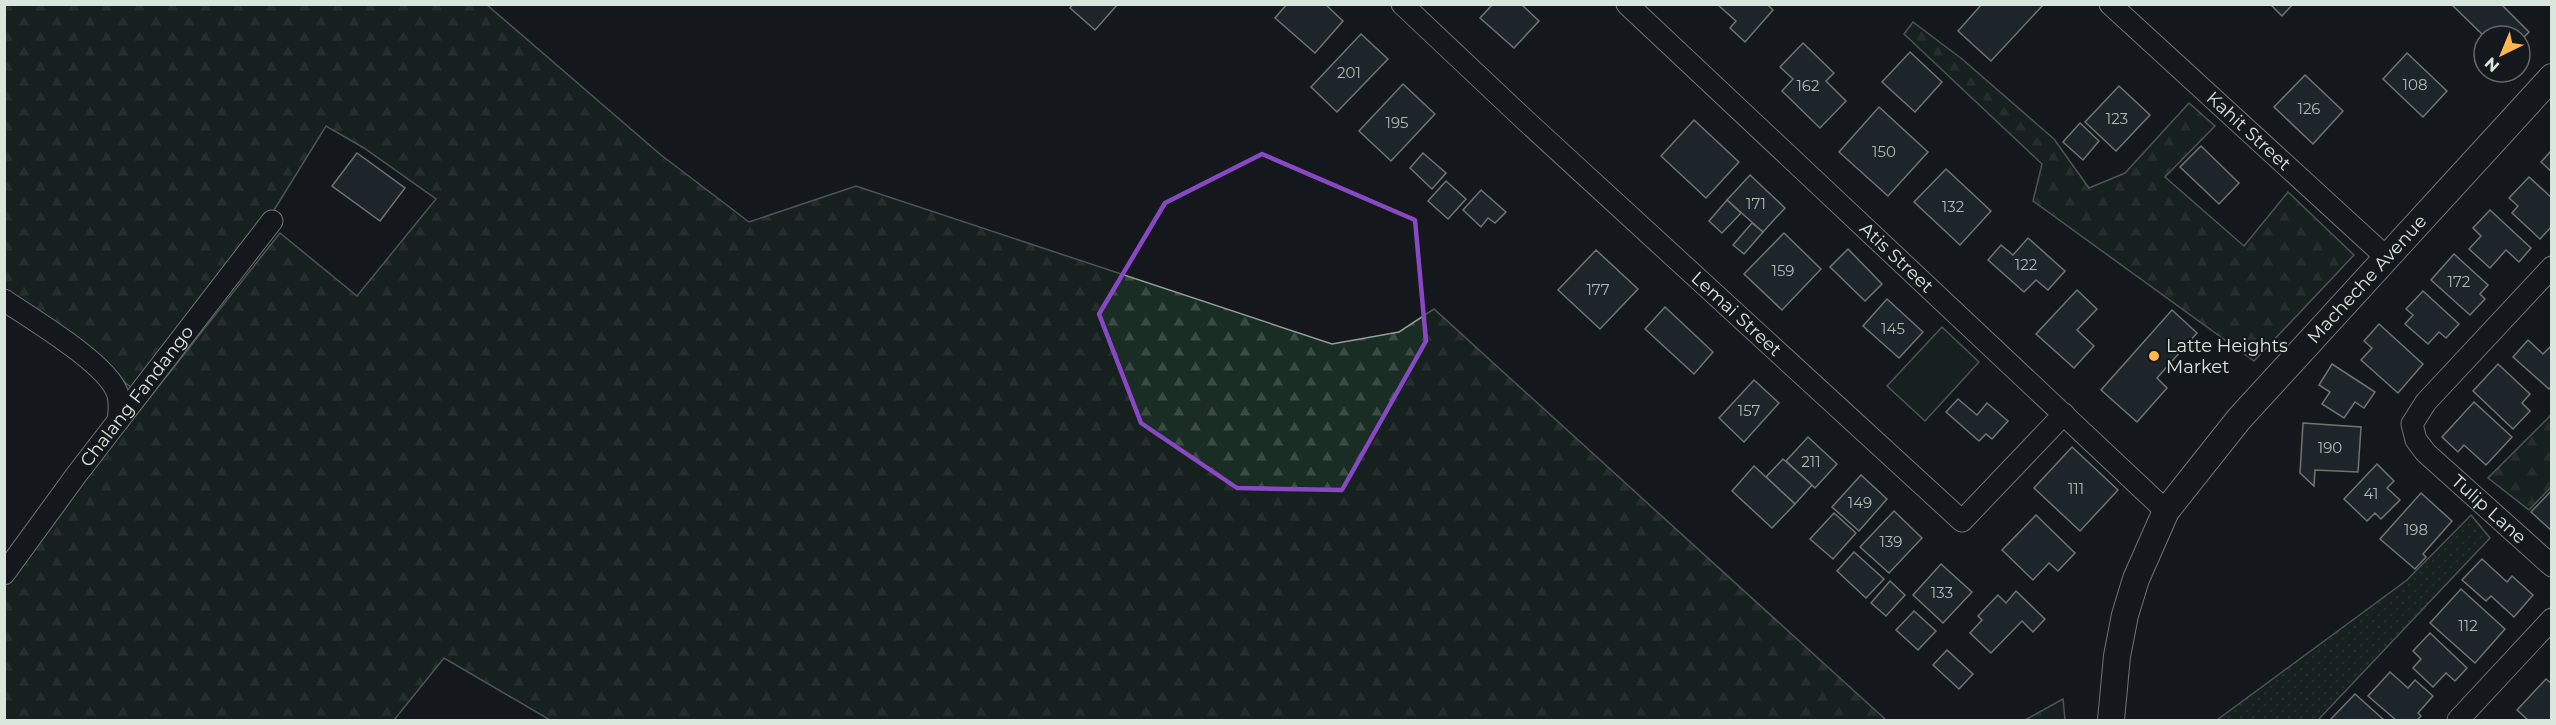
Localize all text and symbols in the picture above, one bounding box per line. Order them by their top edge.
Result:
north arrow [2472,24,2532,84]
text: N [2481,53,2503,76]
house number: 201 [1337,63,1361,82]
house number: 108 [2403,75,2427,94]
house number: 162 [1796,76,1820,95]
street label: Kahit Street [2202,87,2295,175]
house number: 126 [2297,99,2321,118]
house number: 123 [2106,109,2128,128]
house number: 195 [1385,113,1409,132]
house number: 150 [1872,142,1896,161]
house number: 171 [1746,194,1766,213]
house number: 132 [1942,197,1964,216]
street label: Macheche Avenue [2303,210,2431,348]
street label: Atis Street [1855,218,1938,297]
house number: 122 [2015,255,2037,274]
house number: 159 [1771,261,1795,280]
street label: Lemai Street [1687,267,1786,361]
house number: 172 [2448,272,2470,291]
house number: 177 [1586,280,1610,299]
house number: 145 [1881,319,1905,338]
street label: Chalang Fandango [76,321,198,471]
place label: Latte Heights Market [2166,335,2288,378]
marker: Latte Heights Market [2147,349,2161,363]
house number: 157 [1738,401,1760,420]
house number: 190 [2318,438,2342,457]
house number: 211 [1801,452,1821,471]
street label: Tulip Lane [2447,470,2531,549]
house number: 111 [2068,479,2084,498]
house number: 41 [2364,484,2378,503]
house number: 149 [1848,493,1872,512]
house number: 198 [2404,520,2428,539]
house number: 139 [1879,532,1903,551]
house number: 133 [1931,583,1953,602]
house number: 112 [2458,616,2478,635]

